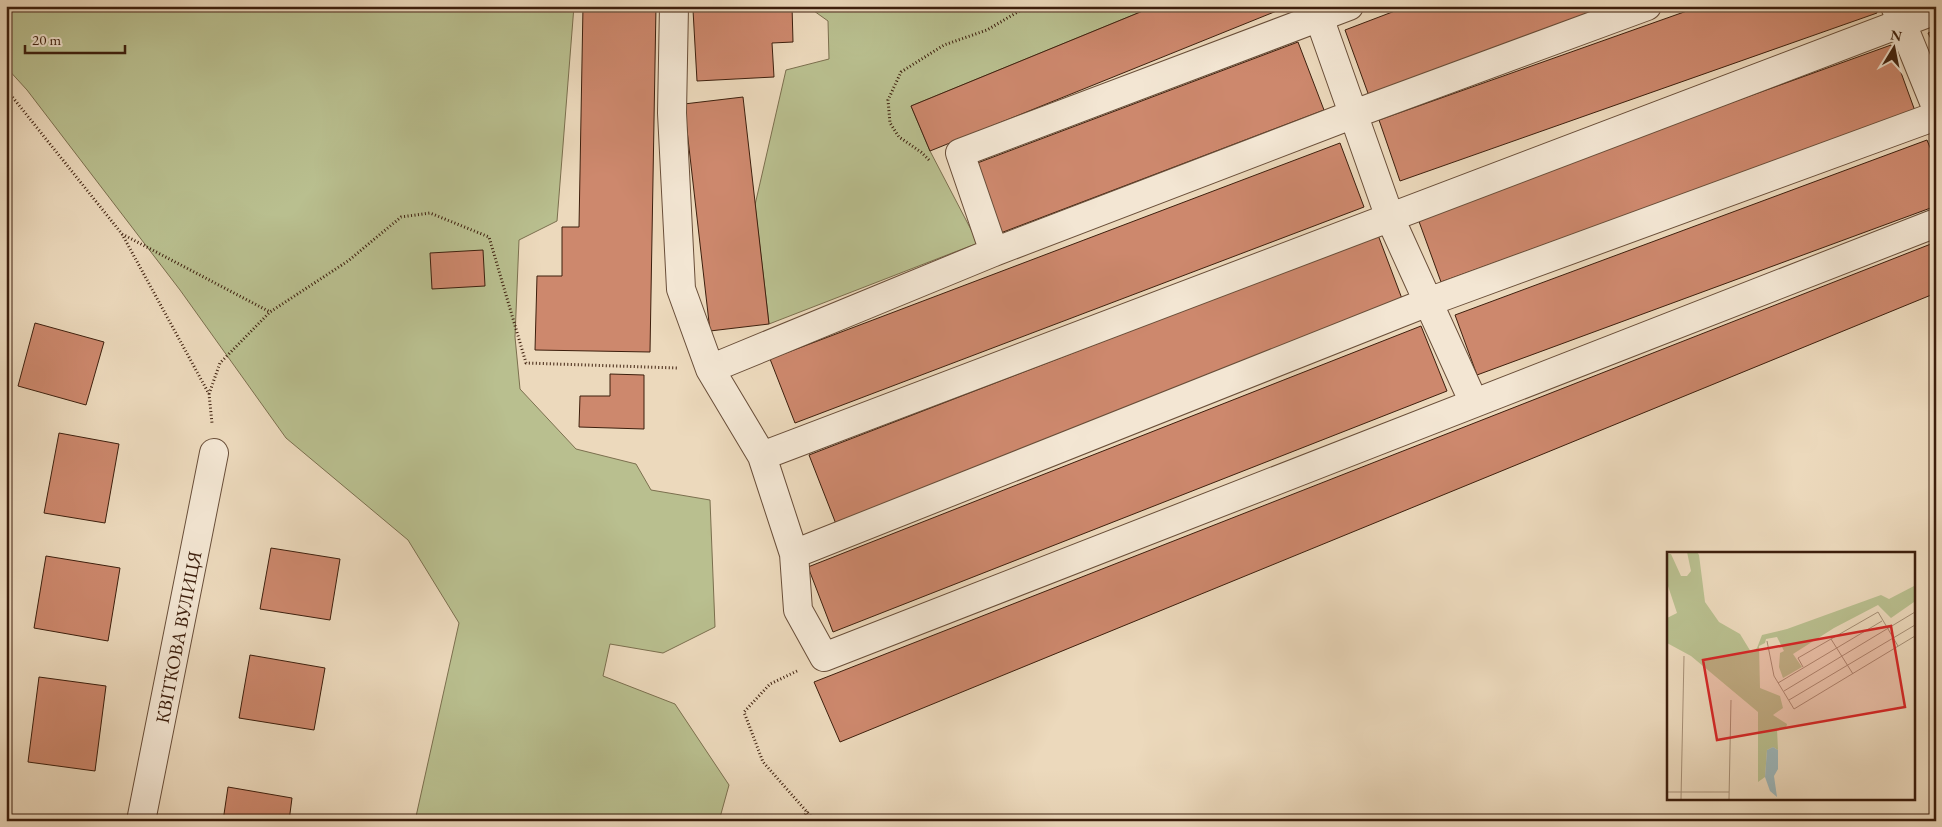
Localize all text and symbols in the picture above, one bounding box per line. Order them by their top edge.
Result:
scale bar [25,22,125,54]
north arrow [1870,22,1920,72]
text: N [1889,25,1904,45]
text: 20 m [32,30,61,49]
street label: КВІТКОВА ВУЛИЦЯ [150,549,208,725]
inset map [1667,552,1914,800]

